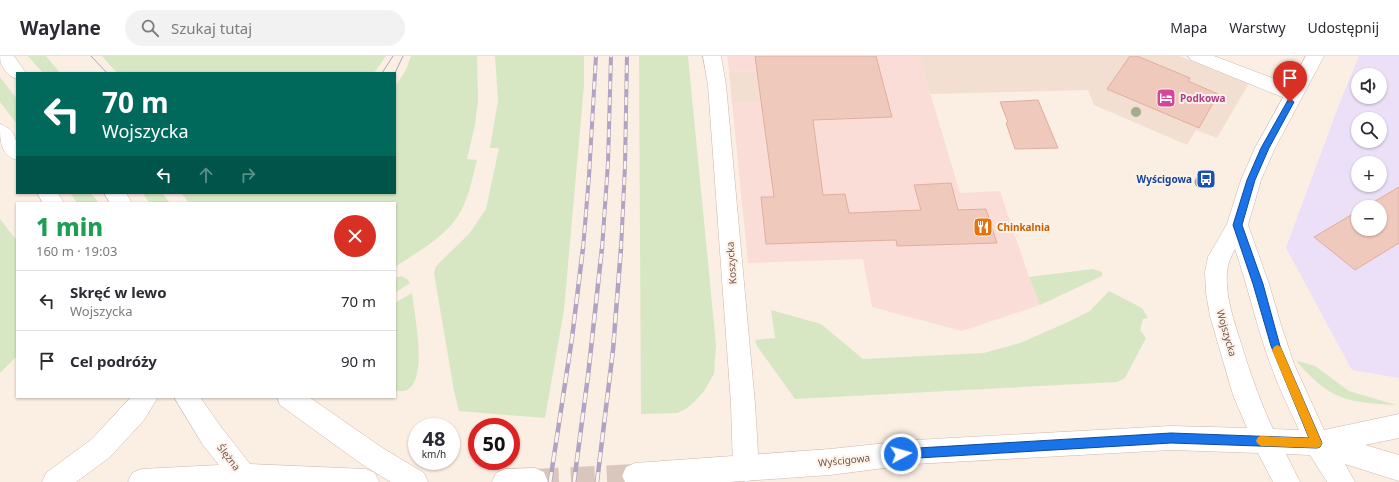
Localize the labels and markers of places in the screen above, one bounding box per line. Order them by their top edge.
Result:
pin [1273,61,1307,102]
hotel icon: Podkowa [1155,87,1177,109]
place label: Podkowa [1180,91,1226,105]
bus stop icon: Wyścigowa [1195,168,1217,190]
place label: Wyścigowa [1137,172,1192,186]
restaurant icon: Chinkalnia [972,216,994,238]
place label: Chinkalnia [997,220,1050,234]

